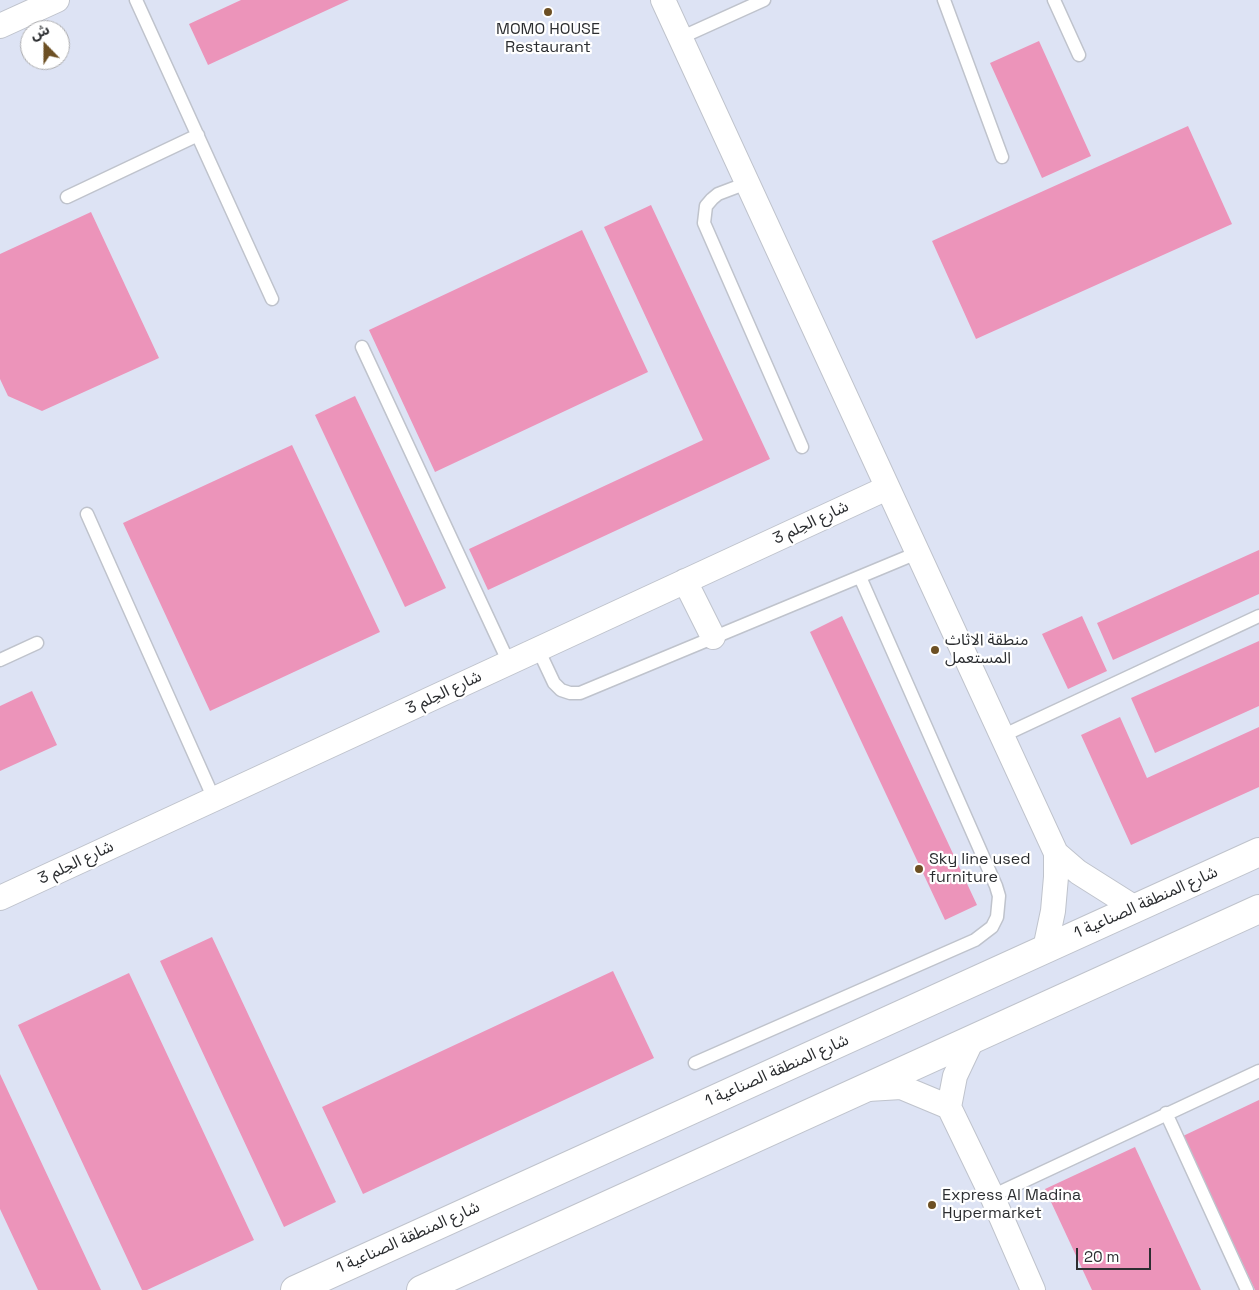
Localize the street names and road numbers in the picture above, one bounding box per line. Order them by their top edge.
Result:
street label: شارع الحِلم 3 [770,497,852,549]
street label: شارع الحِلم 3 [403,667,485,719]
street label: شارع الحِلم 3 [35,837,117,889]
street label: شارع المنطقة الصناعية 1 [1071,863,1221,943]
street label: شارع المنطقة الصناعية 1 [702,1031,852,1111]
street label: شارع المنطقة الصناعية 1 [333,1198,483,1278]

